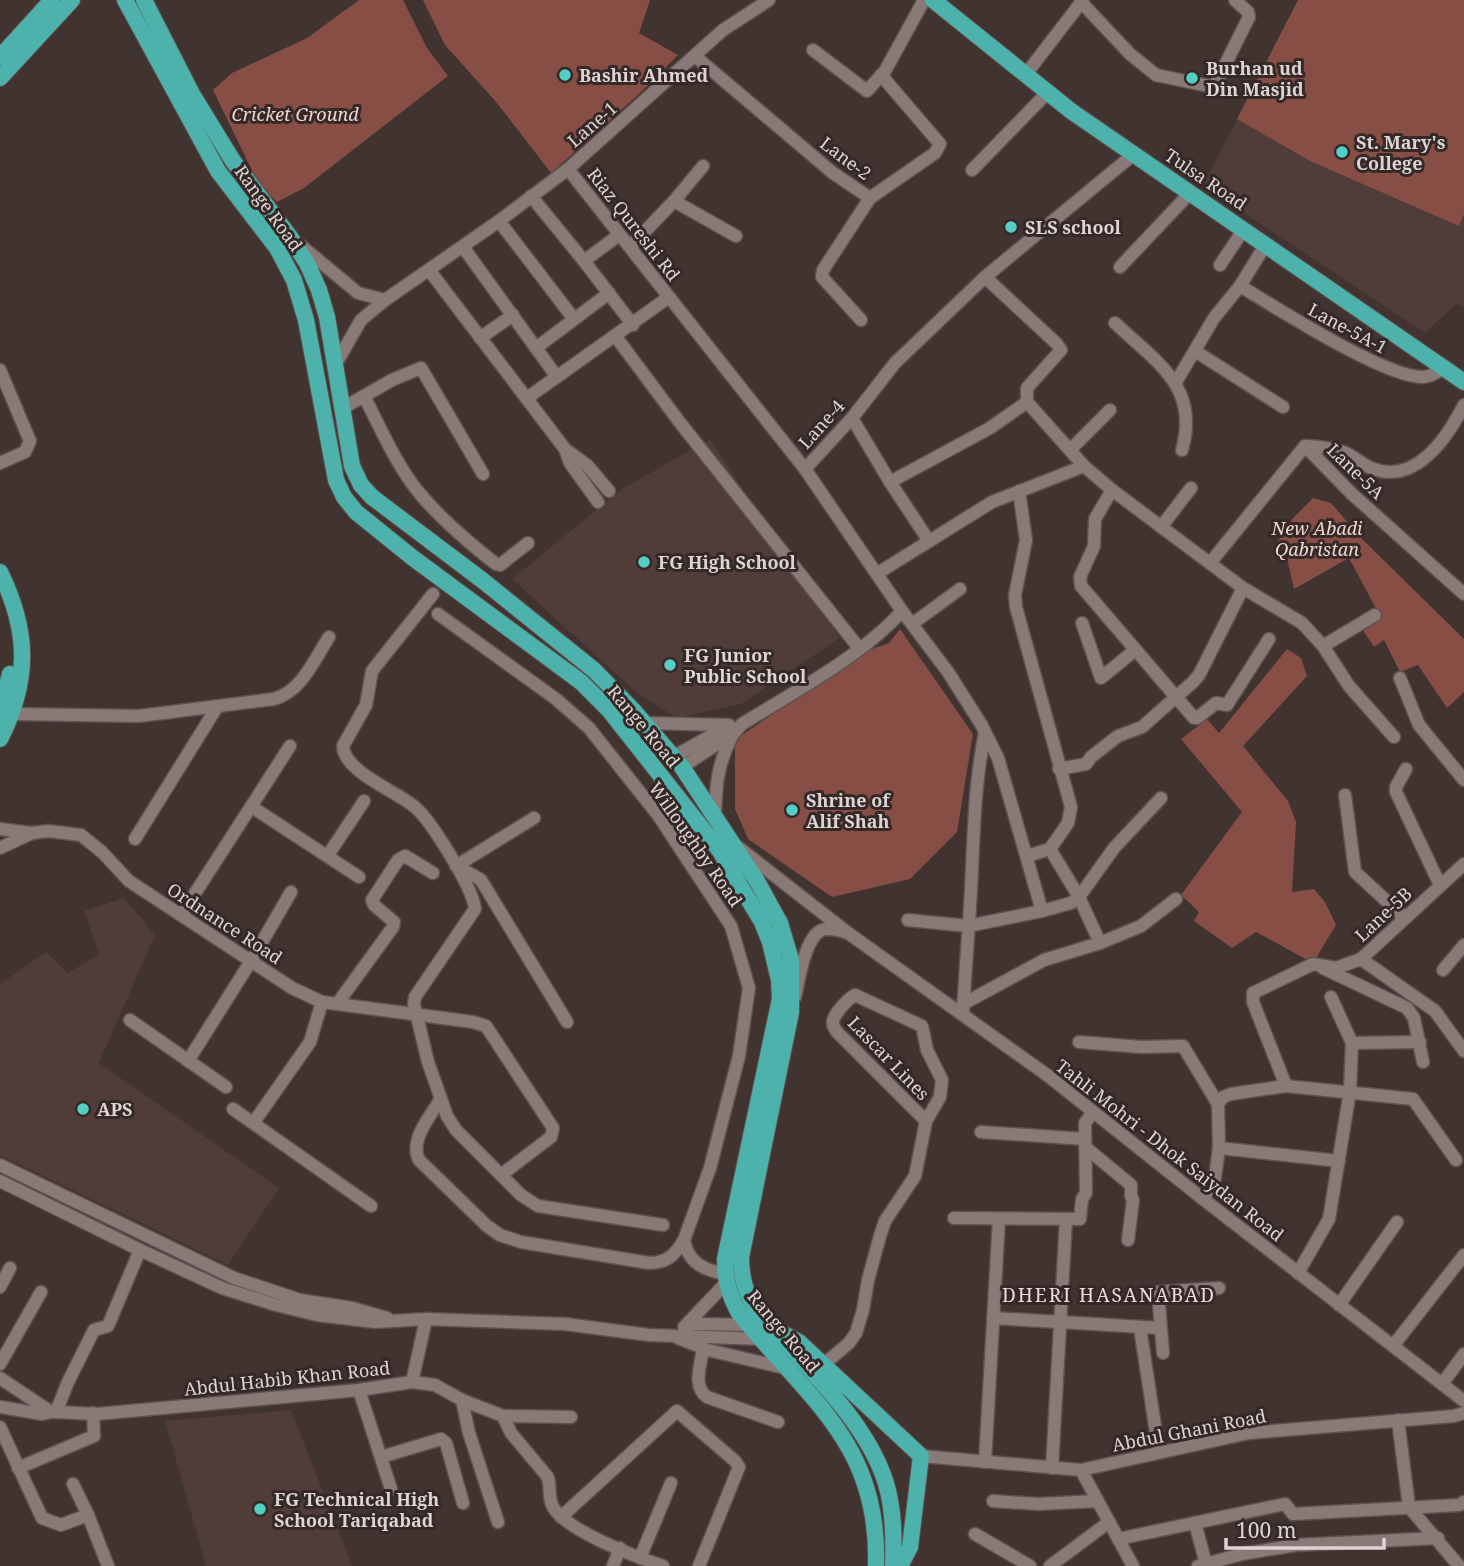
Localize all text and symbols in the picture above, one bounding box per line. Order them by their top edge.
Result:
place label: Burhan ud Din Masjid [1206,56,1304,101]
place label: Bashir Ahmed [579,63,709,87]
marker: Bashir Ahmed [557,67,573,83]
marker: Burhan ud Din Masjid [1184,70,1200,86]
street label: Lane-1 [562,96,622,152]
park label: Cricket Ground [231,102,359,126]
place label: St. Mary's College [1356,130,1446,175]
street label: Lane-2 [816,131,876,185]
street label: Tulsa Road [1160,143,1252,215]
marker: St. Mary's College [1334,144,1350,160]
street label: Range Road [230,160,308,256]
street label: Riaz Qureshi Rd [582,163,686,285]
place label: SLS school [1025,215,1122,239]
marker: SLS school [1003,219,1019,235]
street label: Lane-5A-1 [1304,297,1392,359]
street label: Lane-4 [793,394,849,454]
street label: Lane-5A [1322,438,1390,504]
park label: New Abadi Qabristan [1270,516,1363,561]
place label: FG High School [658,550,797,574]
marker: FG High School [636,554,652,570]
place label: FG Junior Public School [684,643,807,688]
marker: FG Junior Public School [662,657,678,673]
street label: Range Road [602,680,686,772]
street label: Willoughby Road [644,777,748,911]
place label: Shrine of Alif Shah [806,788,891,833]
marker: Shrine of Alif Shah [784,802,800,818]
street label: Ordnance Road [163,877,287,969]
street label: Lane-5B [1349,881,1417,947]
street label: Lascar Lines [843,1011,935,1105]
street label: Tahli Mohri - Dhok Saiydan Road [1051,1053,1289,1247]
place label: APS [97,1097,132,1121]
marker: APS [75,1101,91,1117]
district label: DHERI HASANABAD [1002,1282,1216,1308]
street label: Range Road [742,1285,826,1377]
street label: Abdul Habib Khan Road [183,1355,391,1401]
street label: Abdul Ghani Road [1110,1403,1268,1457]
place label: FG Technical High School Tariqabad [274,1487,439,1532]
marker: FG Technical High School Tariqabad [252,1501,268,1517]
scale bar [1226,1506,1384,1550]
text: 100 m [1236,1516,1297,1544]

